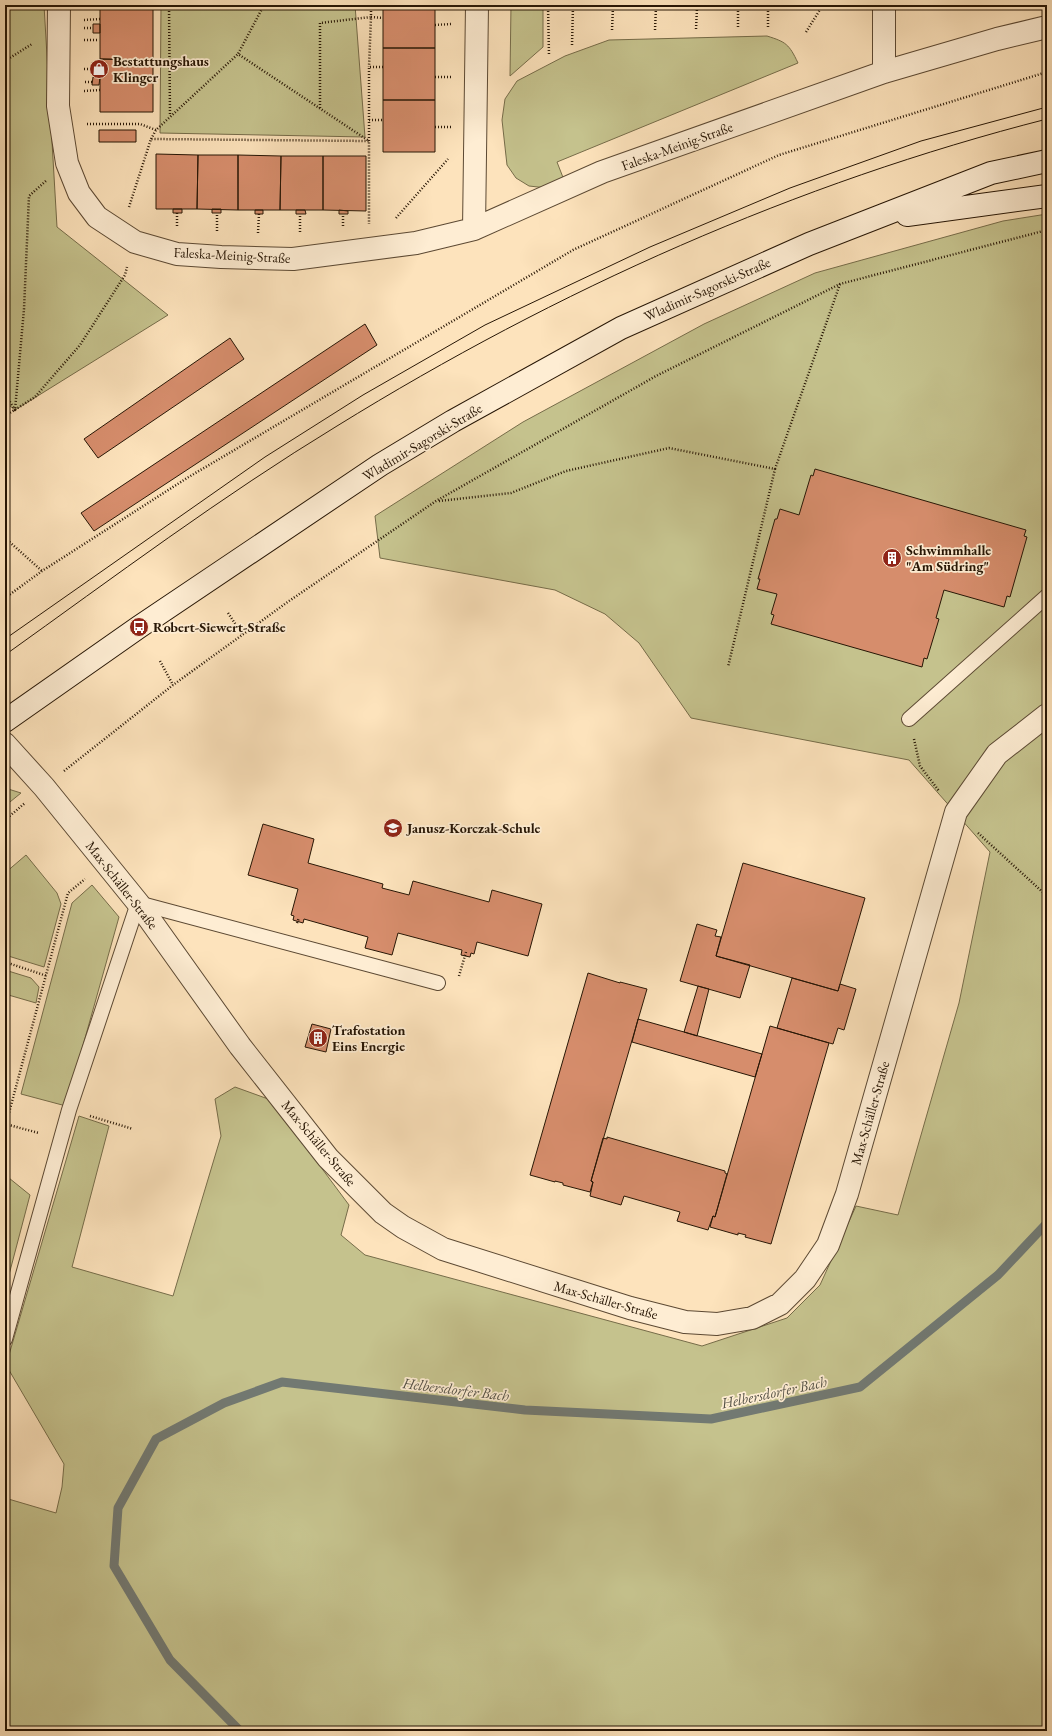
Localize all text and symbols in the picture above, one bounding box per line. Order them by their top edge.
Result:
place label: Bestattungshaus Klinger [113,52,209,86]
shop icon: Bestattungshaus Klinger [88,58,110,80]
street label: Faleska-Meinig-Straße [619,117,736,175]
street label: Faleska-Meinig-Straße [173,243,292,267]
street label: Wladimir-Sagorski-Straße [641,253,774,325]
street label: Wladimir-Sagorski-Straße [359,399,486,485]
place label: Schwimmhalle "Am Südring" [906,541,991,575]
building icon: Schwimmhalle "Am Südring" [881,547,903,569]
bus stop icon: Robert-Siewert-Straße [128,616,150,638]
place label: Robert-Siewert-Straße [153,618,286,636]
school or university icon: Janusz-Korczak-Schule [382,817,404,839]
place label: Janusz-Korczak-Schule [405,819,540,837]
street label: Max-Schäller-Straße [82,837,162,933]
place label: Trafostation Eins Energie [332,1021,405,1055]
building icon: Trafostation Eins Energie [307,1027,329,1049]
street label: Max-Schäller-Straße [847,1058,894,1167]
street label: Max-Schäller-Straße [278,1096,361,1190]
street label: Max-Schäller-Straße [552,1277,661,1324]
water label: Helbersdorfer Bach [719,1371,829,1413]
water label: Helbersdorfer Bach [401,1373,511,1405]

